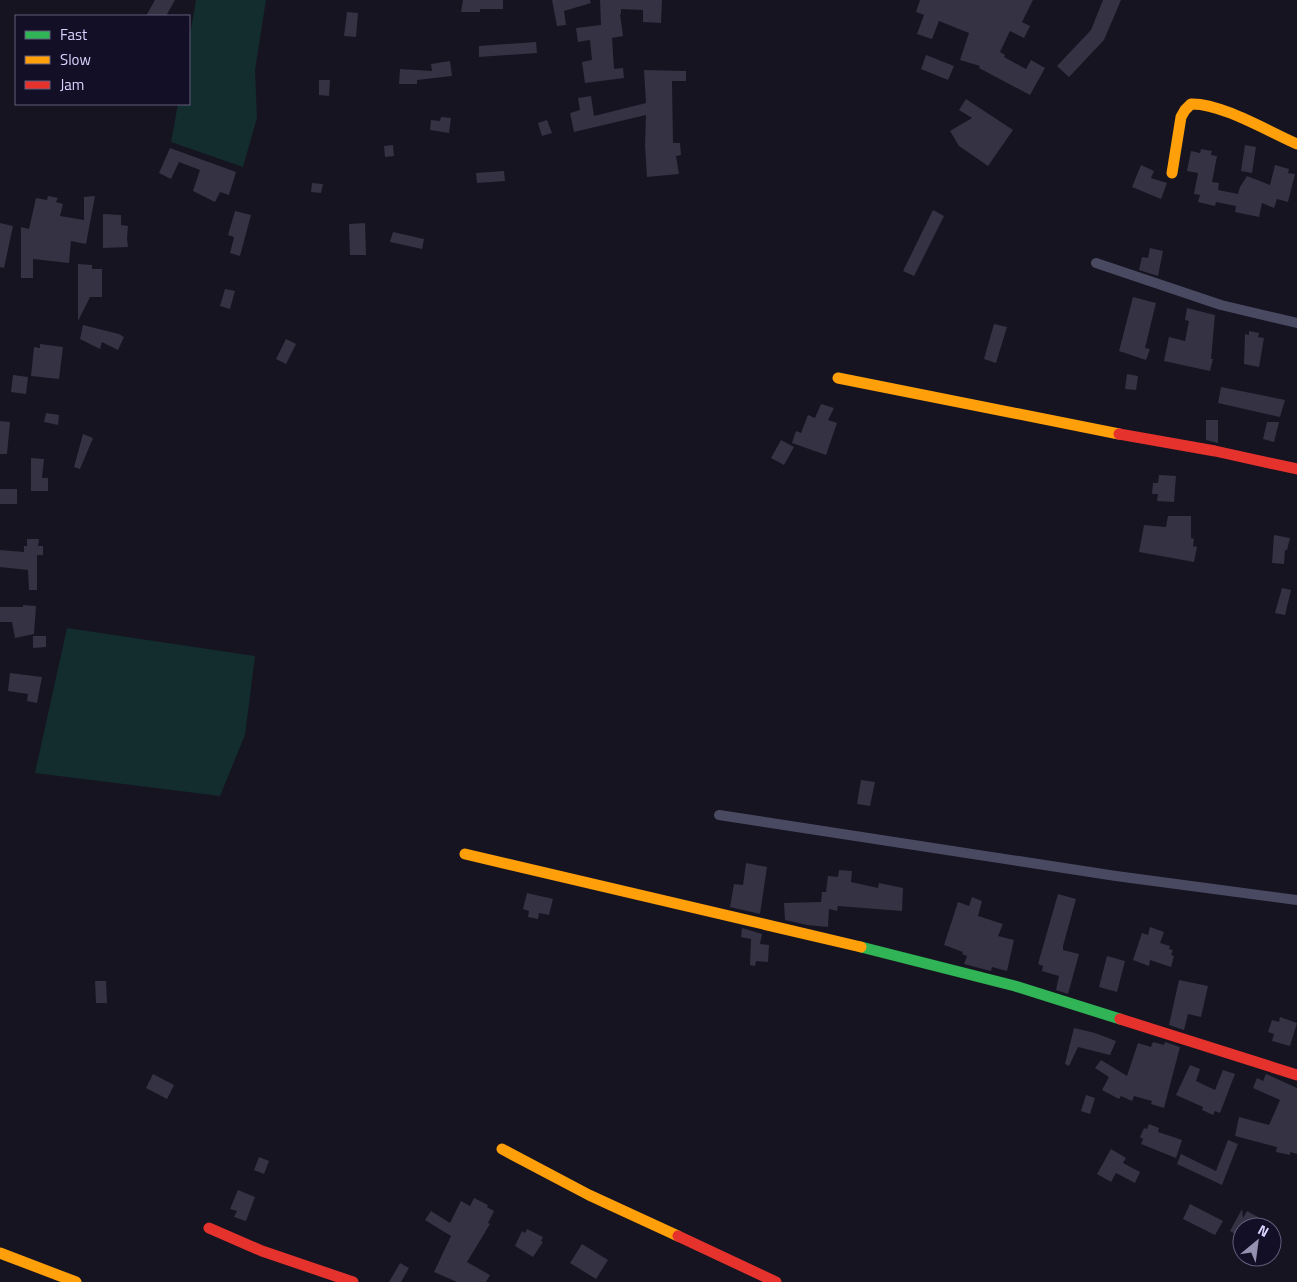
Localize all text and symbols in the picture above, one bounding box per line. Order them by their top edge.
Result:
legend [15,15,190,105]
text: Fast [60,23,88,46]
text: Slow [60,48,91,71]
text: Jam [60,73,84,96]
north arrow [1232,1217,1282,1267]
text: N [1254,1219,1273,1242]

